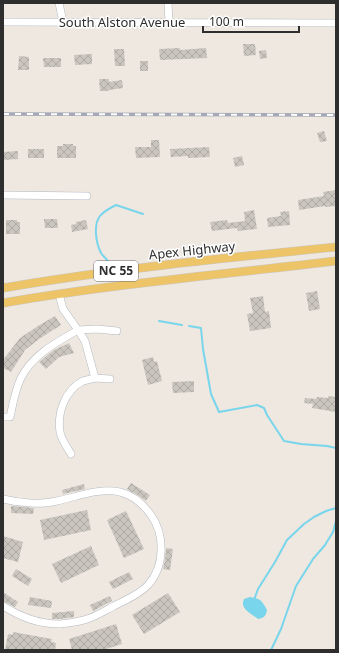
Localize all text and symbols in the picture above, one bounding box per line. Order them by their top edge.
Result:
scale bar [203,8,299,34]
street label: South Alston Avenue [59,13,185,31]
text: 100 m [209,13,244,30]
street label: Apex Highway [148,236,236,263]
road number: NC 55 [94,261,138,281]

